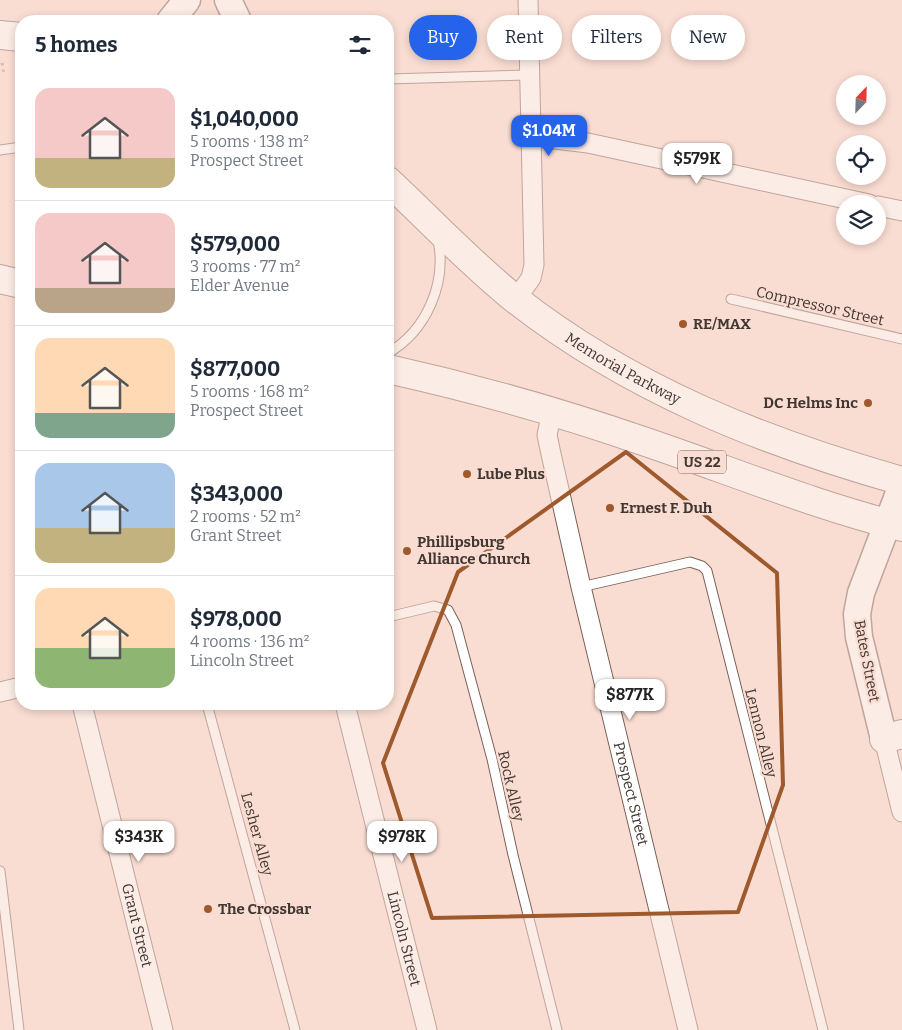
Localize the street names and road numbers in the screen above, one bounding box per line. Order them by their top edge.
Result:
street label: Compressor Street [754,283,886,330]
street label: Memorial Parkway [562,329,683,408]
road number: US 22 [678,451,726,474]
street label: Bates Street [850,618,884,704]
street label: Lennon Alley [741,687,781,780]
street label: Prospect Street [610,740,652,848]
street label: Rock Alley [494,749,528,823]
street label: Lesher Alley [237,790,277,878]
street label: Grant Street [118,881,156,970]
street label: Lincoln Street [383,889,425,989]

